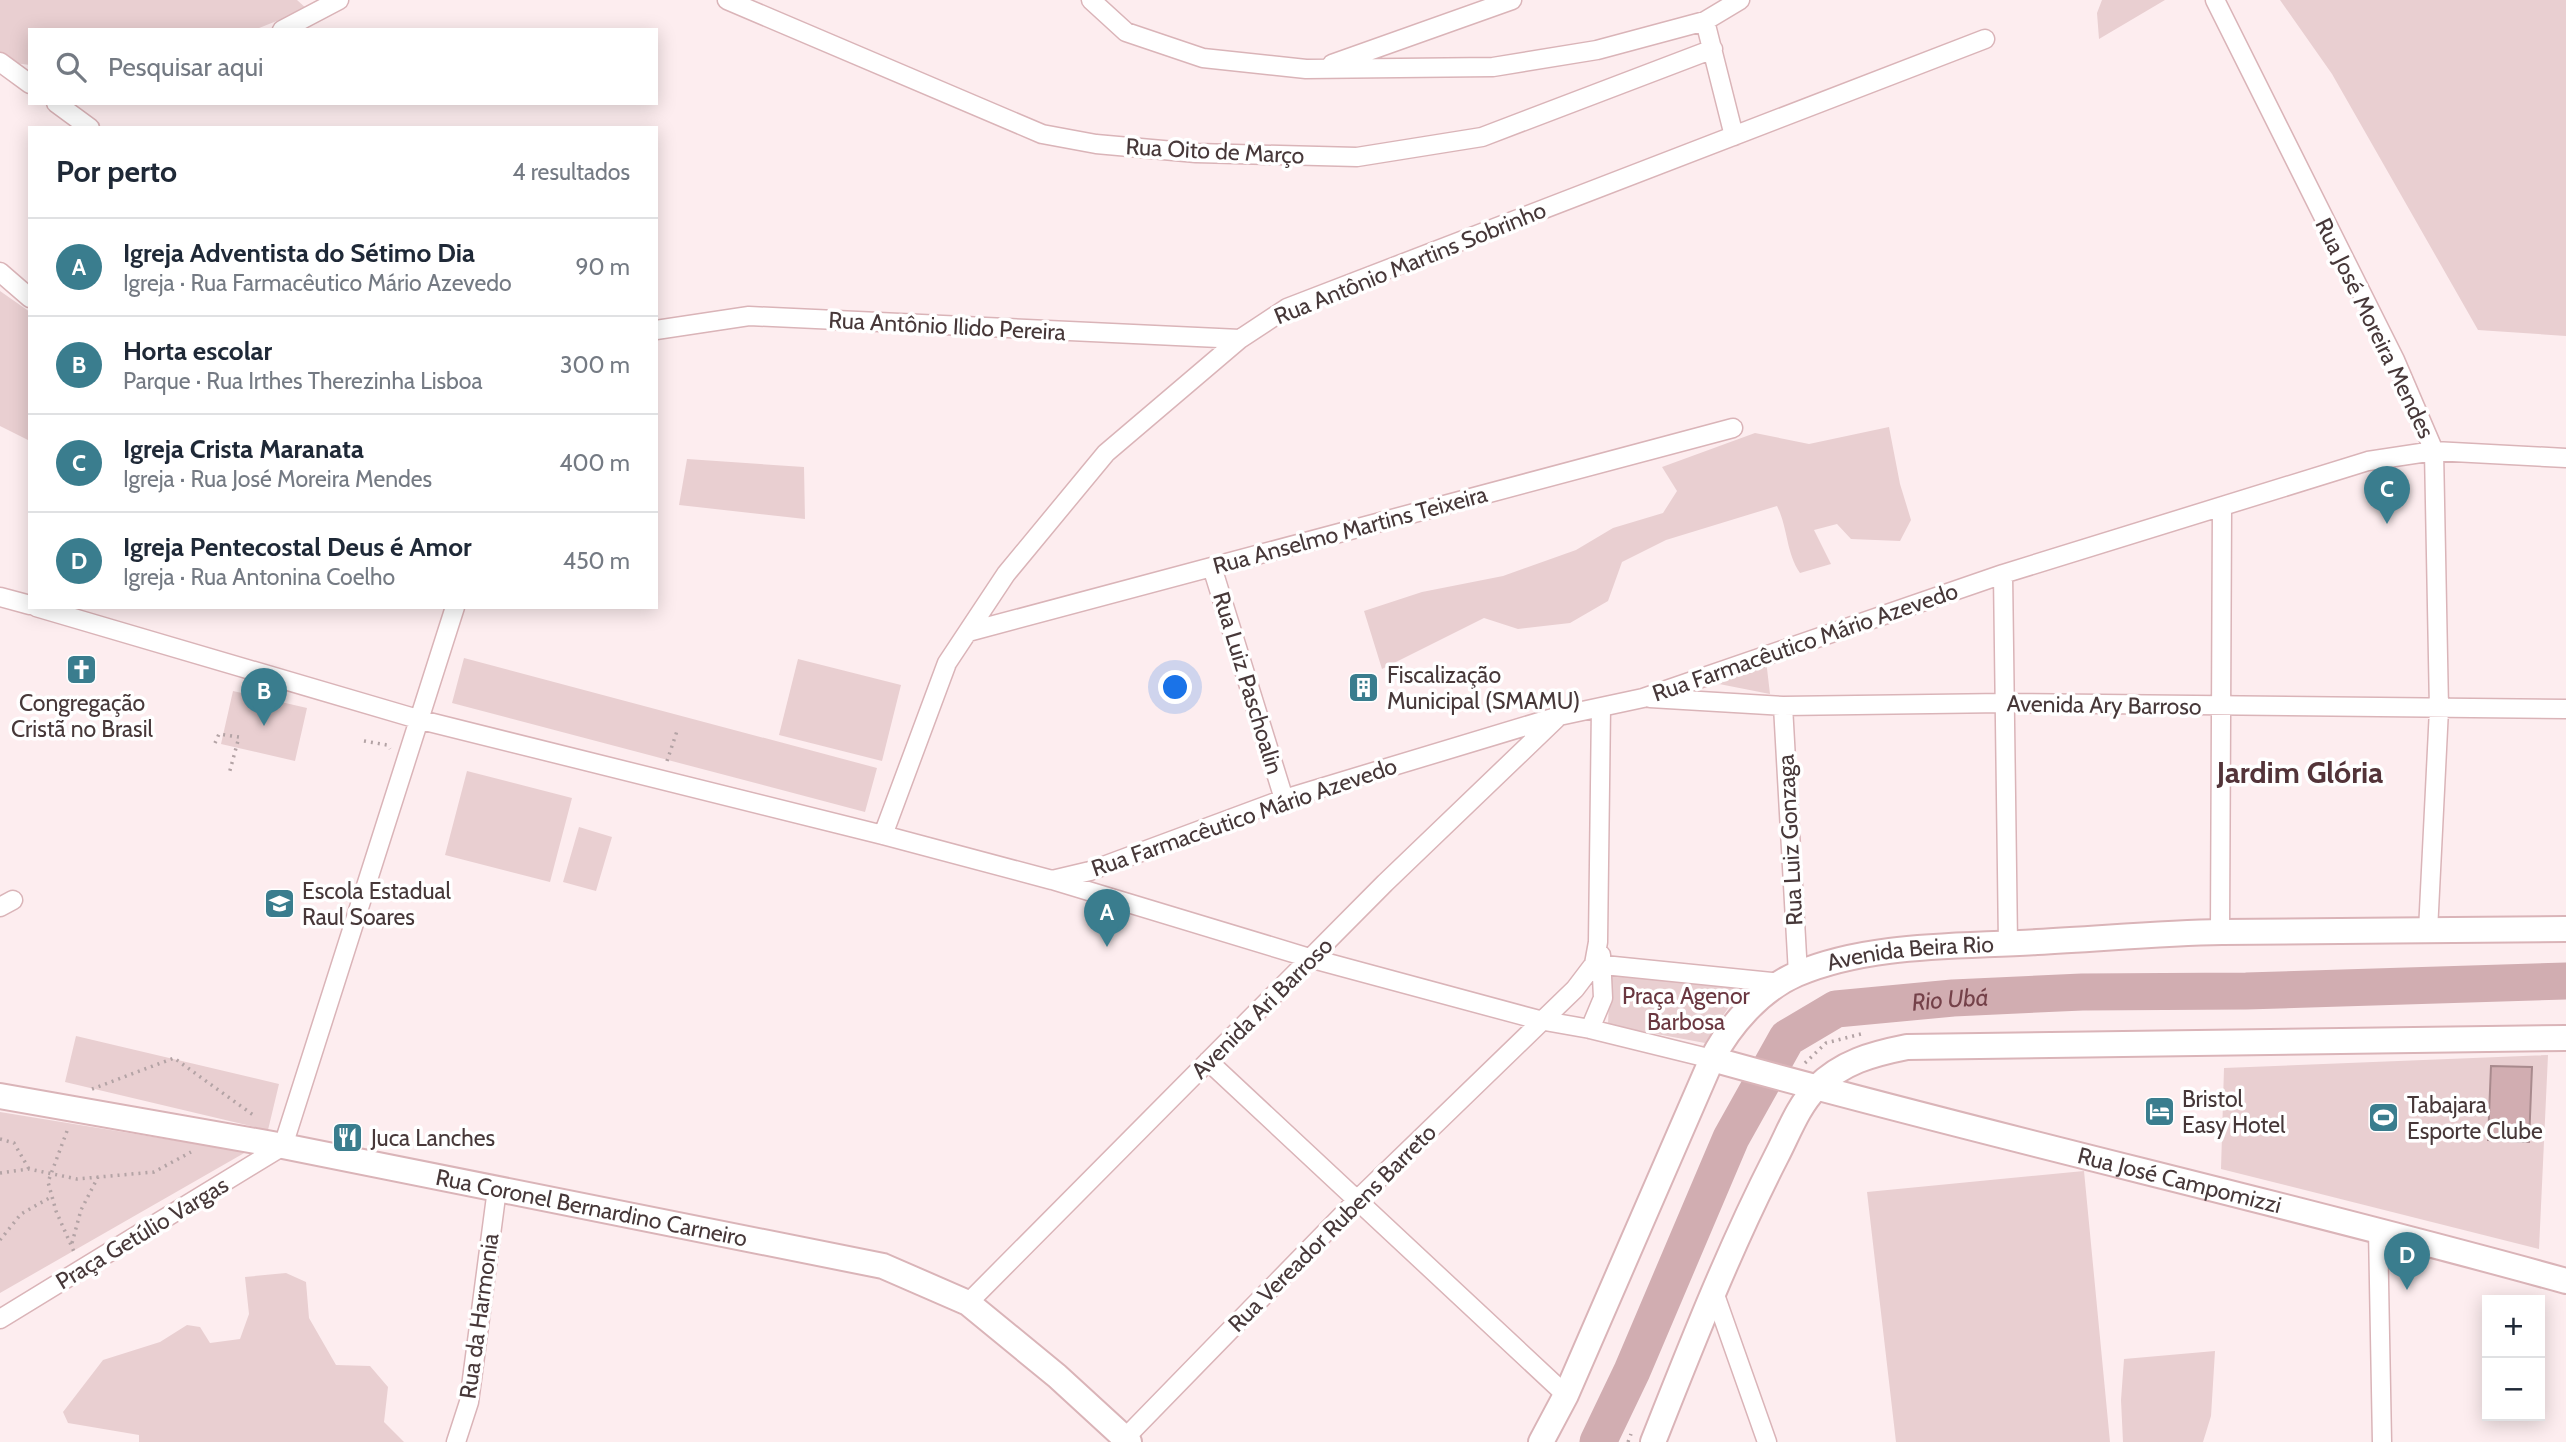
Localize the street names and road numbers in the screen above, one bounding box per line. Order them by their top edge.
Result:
street label: Rua Oito de Março [1125,132,1305,170]
street label: Rua Antônio Martins Sobrinho [1270,196,1550,330]
street label: Rua José Moreira Mendes [2309,213,2441,443]
street label: Rua Antônio Ilido Pereira [828,306,1066,346]
street label: Rua Anselmo Martins Teixeira [1210,480,1490,580]
street label: Rua Farmacêutico Mário Azevedo [1649,576,1961,708]
street label: Rua Luiz Paschoalin [1207,588,1289,778]
street label: Avenida Ary Barroso [2006,689,2202,721]
street label: Rua Farmacêutico Mário Azevedo [1088,751,1400,883]
street label: Rua Luiz Gonzaga [1772,754,1808,926]
street label: Avenida Beira Rio [1824,930,1994,977]
street label: Avenida Ari Barroso [1186,932,1338,1084]
street label: Rua Vereador Rubens Barreto [1222,1118,1442,1338]
street label: Rua José Campomizzi [2075,1141,2284,1219]
street label: Rua Coronel Bernardino Carneiro [433,1163,750,1253]
street label: Praça Getúlio Vargas [51,1170,233,1296]
street label: Rua da Harmonia [454,1231,504,1401]

